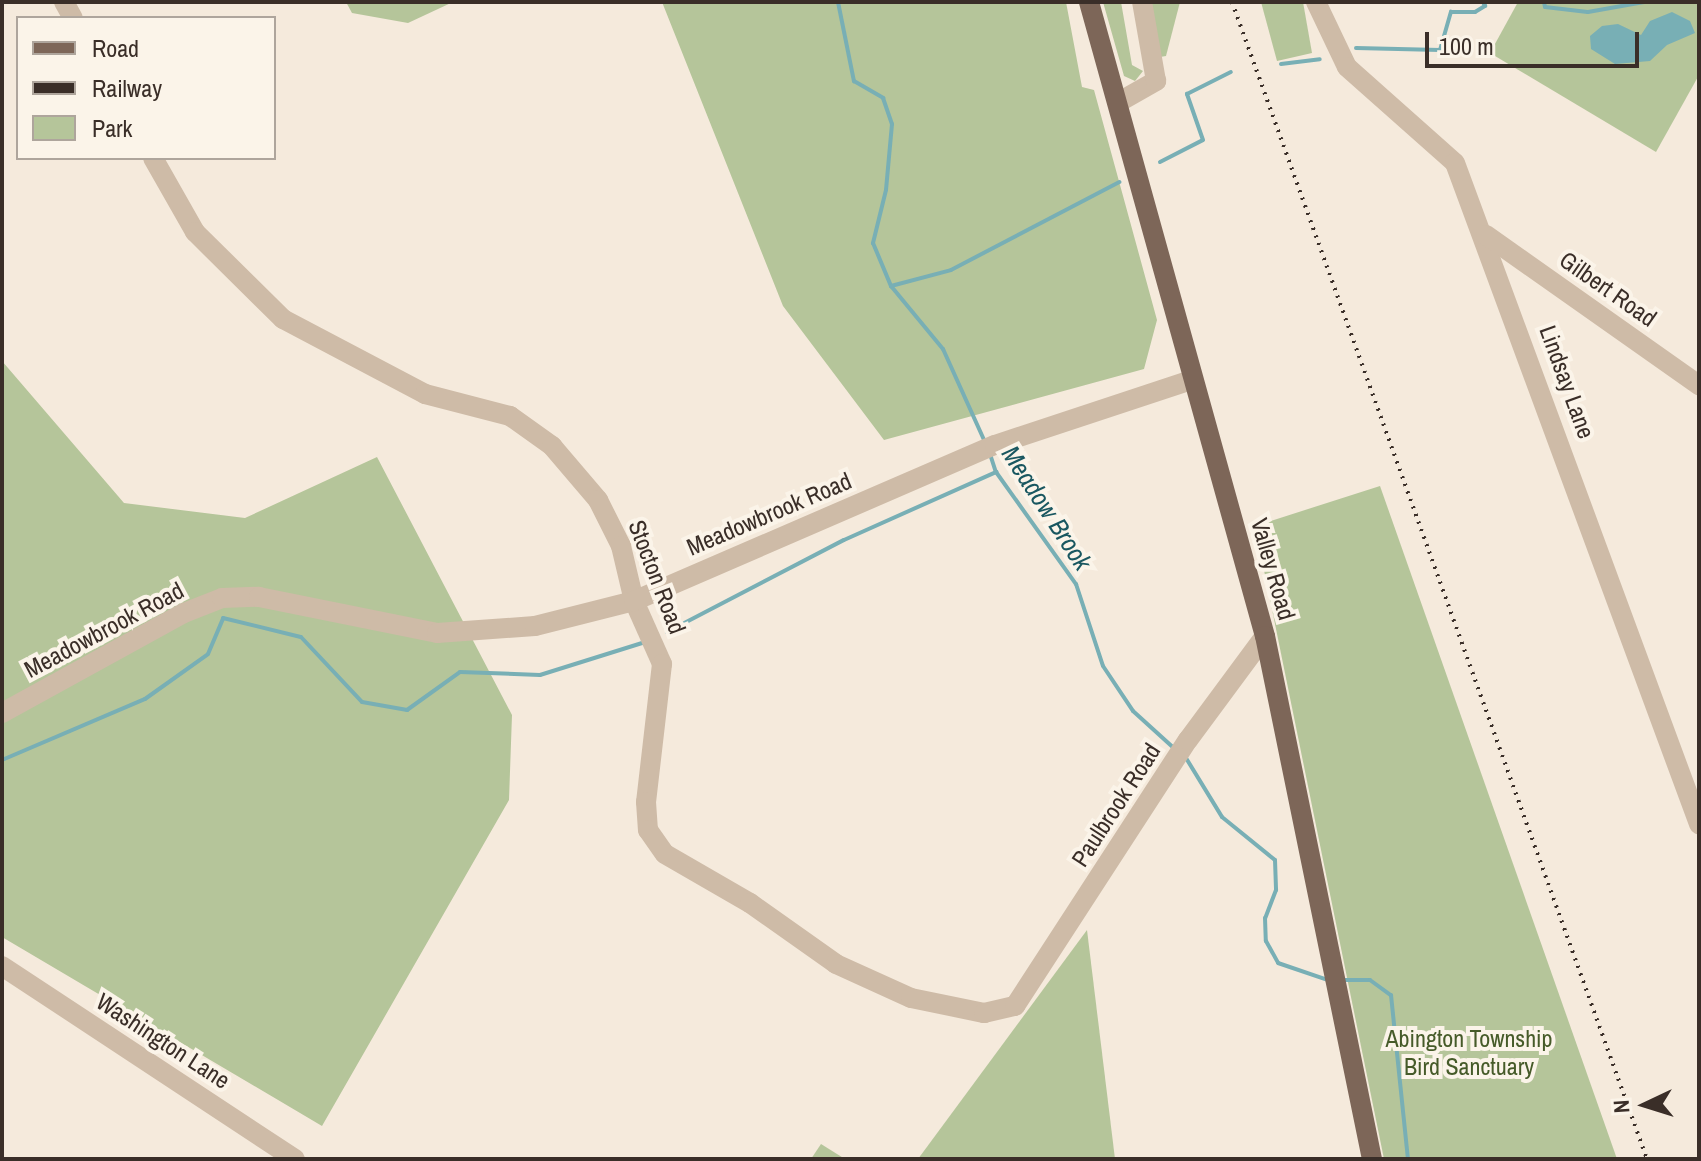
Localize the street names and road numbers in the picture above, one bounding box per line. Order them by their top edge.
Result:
street label: Gilbert Road [1554,245,1662,333]
street label: Lindsay Lane [1533,322,1601,442]
street label: Meadowbrook Road [682,466,856,562]
street label: Valley Road [1245,515,1301,623]
street label: Stocton Road [622,516,692,638]
street label: Meadowbrook Road [19,576,189,684]
street label: Paulbrook Road [1065,738,1167,872]
street label: Washington Lane [91,987,235,1095]

